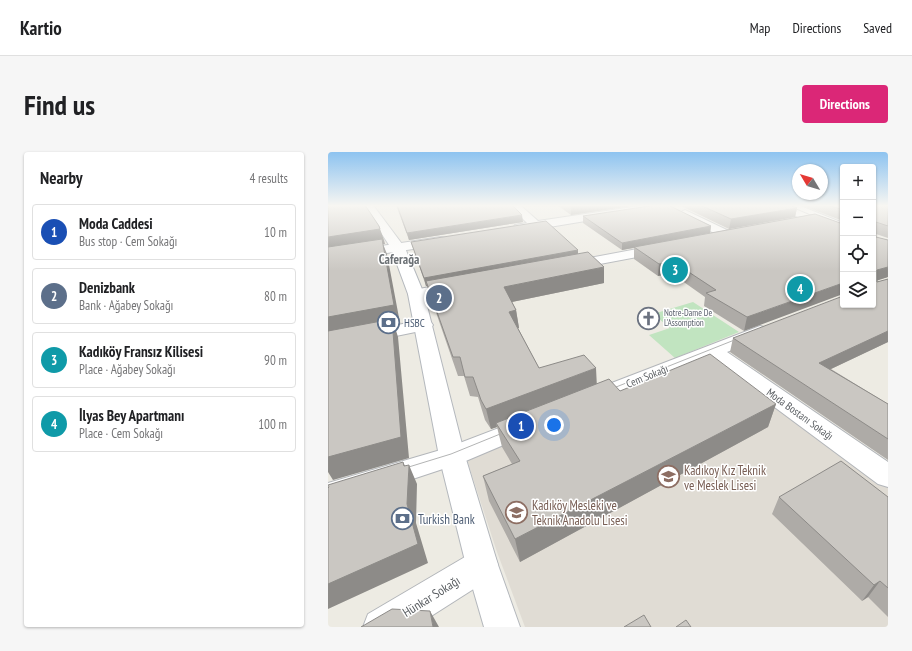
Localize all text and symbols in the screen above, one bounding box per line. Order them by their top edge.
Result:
text: Kartio [20,16,62,40]
text: Map [750,19,770,37]
text: Directions [792,19,841,37]
text: Saved [863,19,892,37]
button: Directions [802,85,888,123]
text: Find us [24,86,95,123]
north arrow [792,164,828,200]
map controls [840,164,876,308]
button: + [840,164,876,200]
text: Nearby [40,167,83,189]
text: 4 results [249,170,288,187]
button: − [840,200,876,236]
text: Moda Caddesi [79,214,153,233]
text: 1 [51,224,57,241]
text: 10 m [264,224,287,241]
text: Bus stop · Cem Sokağı [79,233,177,250]
button: locate [840,236,876,272]
district label: Caferağa [379,251,419,268]
pin: 3 [662,255,688,285]
button: layers [840,272,876,308]
pin: 4 [787,274,813,304]
text: Denizbank [79,278,135,297]
pin: 2 [426,283,452,313]
text: 2 [51,288,57,305]
text: 80 m [264,288,287,305]
text: Bank · Ağabey Sokağı [79,297,173,314]
church icon: Notre-Dame De L'Assomption [636,305,662,331]
place label: Notre-Dame De L'Assomption [664,307,713,328]
bank icon: HSBC [375,310,401,336]
place label: HSBC [404,316,425,330]
text: Kadıköy Fransız Kilisesi [79,342,203,361]
text: 3 [51,352,57,369]
text: 90 m [264,352,287,369]
text: Place · Ağabey Sokağı [79,361,176,378]
street label: Cem Sokağı [624,361,670,391]
street label: Moda Bostanı Sokağı [764,385,836,443]
text: İlyas Bey Apartmanı [79,406,184,425]
pin: 1 [508,411,534,441]
your location [544,415,564,435]
text: 4 [51,416,57,433]
text: 100 m [258,416,287,433]
text: Place · Cem Sokağı [79,425,163,442]
place label: Kadıkoy Kız Teknik ve Meslek Lisesi [684,462,766,494]
school or university icon: Kadıkoy Kız Teknik ve Meslek Lisesi [656,464,682,490]
place label: Kadıköy Mesleki ve Teknik Anadolu Lisesi [532,497,628,529]
school or university icon: Kadıköy Mesleki ve Teknik Anadolu Lisesi [503,499,529,525]
bank icon: Turkish Bank [390,506,416,532]
place label: Turkish Bank [418,511,475,528]
street label: Hünkar Sokağı [399,572,463,621]

